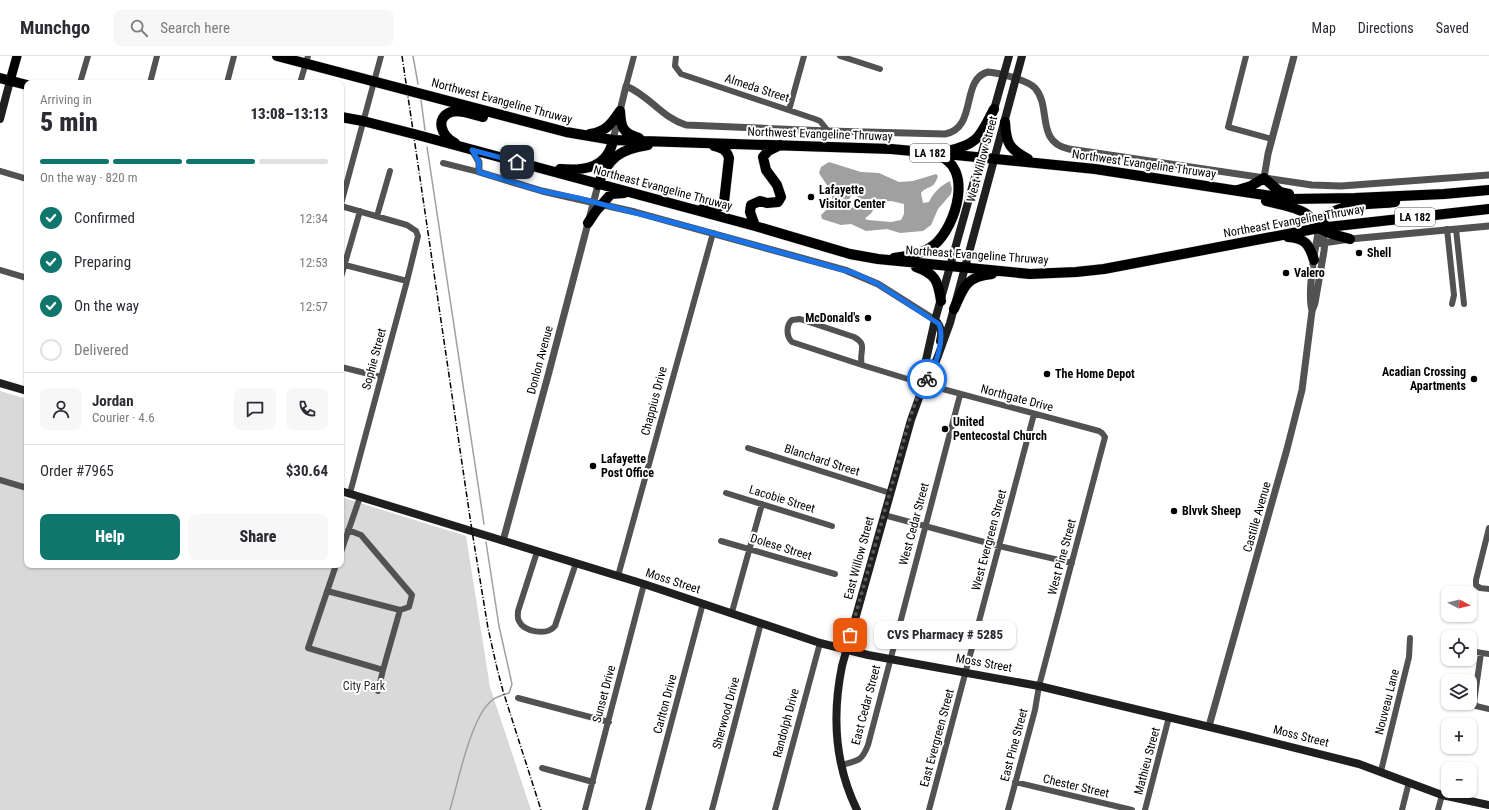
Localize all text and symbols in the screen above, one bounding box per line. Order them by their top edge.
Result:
search box [114,10,394,46]
text: Munchgo [20,16,90,39]
icon: search [128,17,150,39]
text: Search here [160,19,230,37]
text: Map [1312,20,1336,36]
text: Directions [1358,20,1414,36]
text: Saved [1436,20,1469,36]
street label: Almeda Street [723,71,791,105]
street label: Northwest Evangeline Thruway [430,75,574,127]
text: Arriving in [40,92,92,107]
text: 13:08–13:13 [250,105,328,123]
text: 5 min [40,107,98,137]
street label: West Willow Street [964,114,1000,204]
street label: Northwest Evangeline Thruway [747,124,893,144]
road number: LA 182 [910,144,950,162]
pin [500,145,534,179]
street label: Northwest Evangeline Thruway [1071,147,1217,181]
icon: home [506,151,528,173]
street label: Northeast Evangeline Thruway [592,163,734,213]
text: On the way · 820 m [40,170,137,185]
place label: Lafayette Visitor Center [819,183,886,211]
marker: Lafayette Visitor Center [806,192,816,202]
street label: Northeast Evangeline Thruway [1222,202,1366,240]
icon: check [40,207,62,229]
road number: LA 182 [1395,208,1435,226]
text: Confirmed [74,209,135,227]
text: 12:34 [299,211,328,226]
street label: Northeast Evangeline Thruway [905,243,1049,267]
place label: Shell [1367,246,1391,260]
marker: Shell [1354,248,1364,258]
icon: check [40,251,62,273]
text: Preparing [74,253,131,271]
text: 12:53 [299,255,328,270]
place label: Valero [1294,266,1325,280]
marker: Valero [1281,268,1291,278]
icon: check [40,295,62,317]
text: On the way [74,297,139,315]
text: 12:57 [299,299,328,314]
place label: McDonald's [805,311,861,325]
marker: McDonald's [863,313,873,323]
street label: Donlon Avenue [524,324,556,396]
street label: Sophie Street [359,326,389,391]
text: Delivered [74,341,129,359]
courier [907,359,947,399]
street label: Chappius Drive [638,365,670,437]
place label: Acadian Crossing Apartments [1382,365,1467,393]
place label: The Home Depot [1055,367,1135,381]
icon: bike [916,368,938,390]
marker: The Home Depot [1042,369,1052,379]
marker: Acadian Crossing Apartments [1469,374,1479,384]
street label: Northgate Drive [979,382,1055,414]
button: person [40,388,82,430]
button: chat [234,388,276,430]
button: phone [286,388,328,430]
text: Jordan [92,392,134,410]
text: Courier · 4.6 [92,410,155,425]
place label: United Pentecostal Church [953,415,1047,443]
marker: United Pentecostal Church [940,424,950,434]
street label: Blanchard Street [783,441,862,479]
place label: Lafayette Post Office [601,452,654,480]
marker: Lafayette Post Office [588,461,598,471]
text: Order #7965 [40,462,114,480]
text: $30.64 [286,462,328,480]
street label: Castille Avenue [1240,480,1274,554]
street label: West Cedar Street [896,481,932,567]
street label: Lacobie Street [747,482,817,516]
street label: West Evergreen Street [969,488,1009,592]
place label: Blvvk Sheep [1182,504,1241,518]
marker: Blvvk Sheep [1169,506,1179,516]
button: Help [40,514,180,560]
button: Share [188,514,328,560]
street label: East Willow Street [841,514,877,601]
street label: West Pine Street [1045,517,1079,597]
street label: Dolese Street [749,531,814,563]
street label: Moss Street [644,566,703,597]
north arrow [1441,586,1477,622]
map controls [1441,586,1477,798]
pin [833,618,867,652]
callout: CVS Pharmacy # 5285 [874,621,1016,649]
icon: bag [839,624,861,646]
text: CVS Pharmacy # 5285 [887,627,1003,642]
button: locate [1441,630,1477,666]
street label: Moss Street [955,651,1014,675]
street label: Sunset Drive [590,663,619,724]
street label: East Cedar Street [849,663,884,746]
street label: Nouveau Lane [1372,667,1402,736]
street label: Carlton Drive [650,672,680,735]
button: layers [1441,674,1477,710]
street label: Sherwood Drive [710,675,742,751]
park label: City Park [343,679,386,693]
street label: Randolph Drive [770,687,802,759]
street label: East Evergreen Street [917,687,957,789]
street label: East Pine Street [998,706,1031,783]
button: + [1441,718,1477,754]
street label: Moss Street [1272,722,1331,750]
street label: Mathieu Street [1131,725,1163,796]
button: − [1441,762,1477,798]
street label: Chester Street [1042,772,1111,801]

